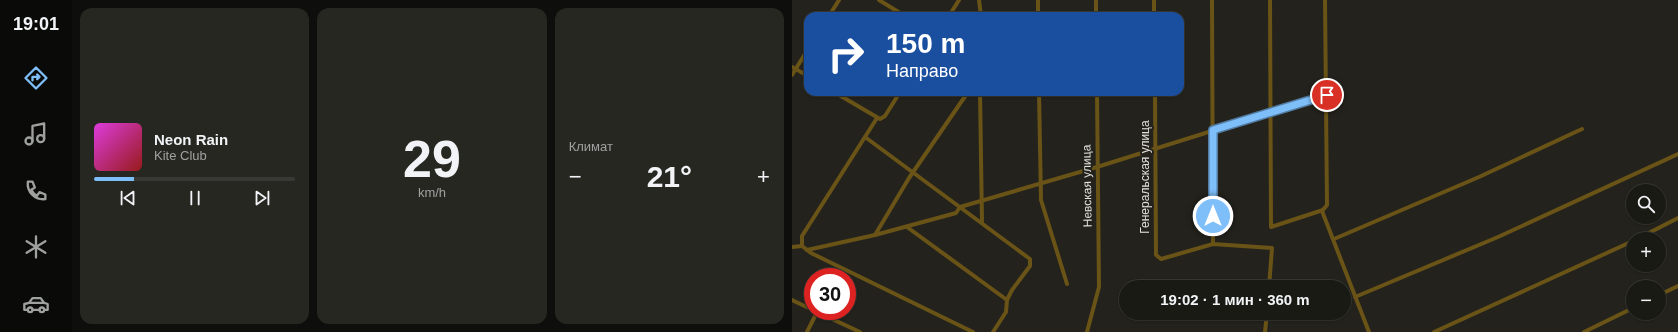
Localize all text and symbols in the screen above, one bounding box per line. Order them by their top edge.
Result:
text: 19:01 [13,14,59,34]
icon: right [820,28,872,80]
text: 150 m [886,28,965,59]
text: Направо [886,61,958,81]
icon: directions [22,64,50,92]
pin [1310,78,1344,112]
icon: arrive [1316,84,1338,106]
icon: music [22,120,50,148]
street label: Генеральская улица [1138,120,1152,234]
text: 29 [403,130,461,188]
text: Neon Rain [154,131,228,148]
text: Климат [569,139,613,154]
street label: Невская улица [1079,144,1095,227]
text: Kite Club [154,148,207,163]
text: 21° [647,160,692,193]
text: − [569,164,582,189]
text: + [757,164,770,189]
icon: phone [22,177,50,205]
map controls [1626,184,1666,320]
button: search [1626,184,1666,224]
text: km/h [418,185,446,200]
icon: previous [117,187,139,209]
icon: pause [184,187,206,209]
icon: next [251,187,273,209]
position arrow [1192,195,1234,237]
button: + [1626,232,1666,272]
icon: climate [22,233,50,261]
speed limit sign: 30 [804,268,856,320]
button: − [1626,280,1666,320]
icon: car [22,290,50,318]
text: 19:02 · 1 мин · 360 m [1160,291,1310,308]

